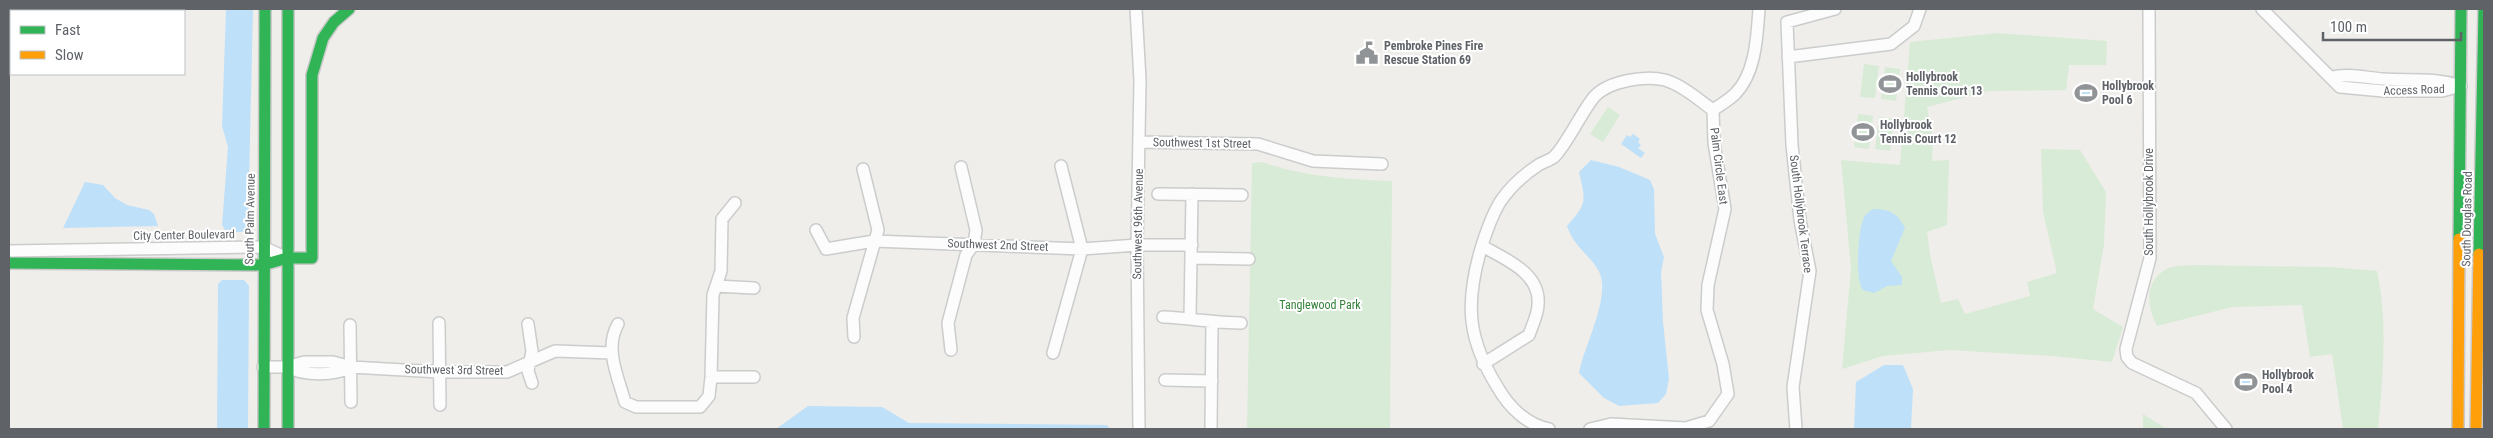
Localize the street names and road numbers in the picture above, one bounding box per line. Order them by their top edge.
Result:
street label: Access Road [2383,82,2445,98]
street label: Palm Circle East [1707,127,1731,206]
street label: Southwest 1st Street [1153,135,1252,151]
street label: South Hollybrook Drive [2142,148,2156,256]
street label: South Hollybrook Terrace [1787,154,1815,274]
street label: Southwest 96th Avenue [1130,168,1146,280]
street label: South Douglas Road [2459,171,2475,267]
street label: South Palm Avenue [242,173,258,265]
street label: City Center Boulevard [133,227,235,243]
street label: Southwest 2nd Street [947,236,1049,254]
street label: Southwest 3rd Street [404,362,504,378]

